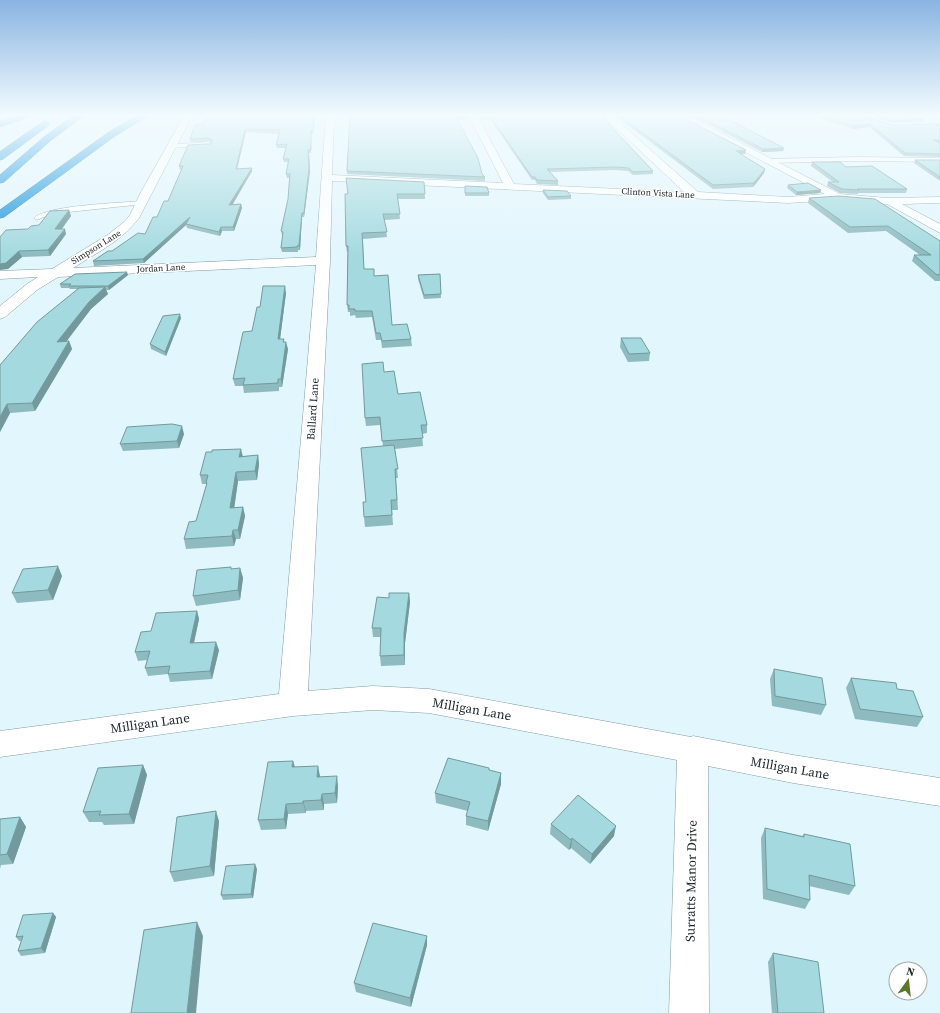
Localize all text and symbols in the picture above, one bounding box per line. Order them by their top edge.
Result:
street label: Clinton Vista Lane [621,185,695,201]
street label: Simpson Lane [69,227,124,267]
street label: Jordan Lane [135,261,186,275]
street label: Ballard Lane [303,377,323,441]
street label: Milligan Lane [431,694,513,724]
street label: Milligan Lane [109,709,191,737]
street label: Milligan Lane [749,753,831,783]
street label: Surratts Manor Drive [681,820,701,942]
north arrow [888,961,928,1001]
text: N [905,964,916,980]

